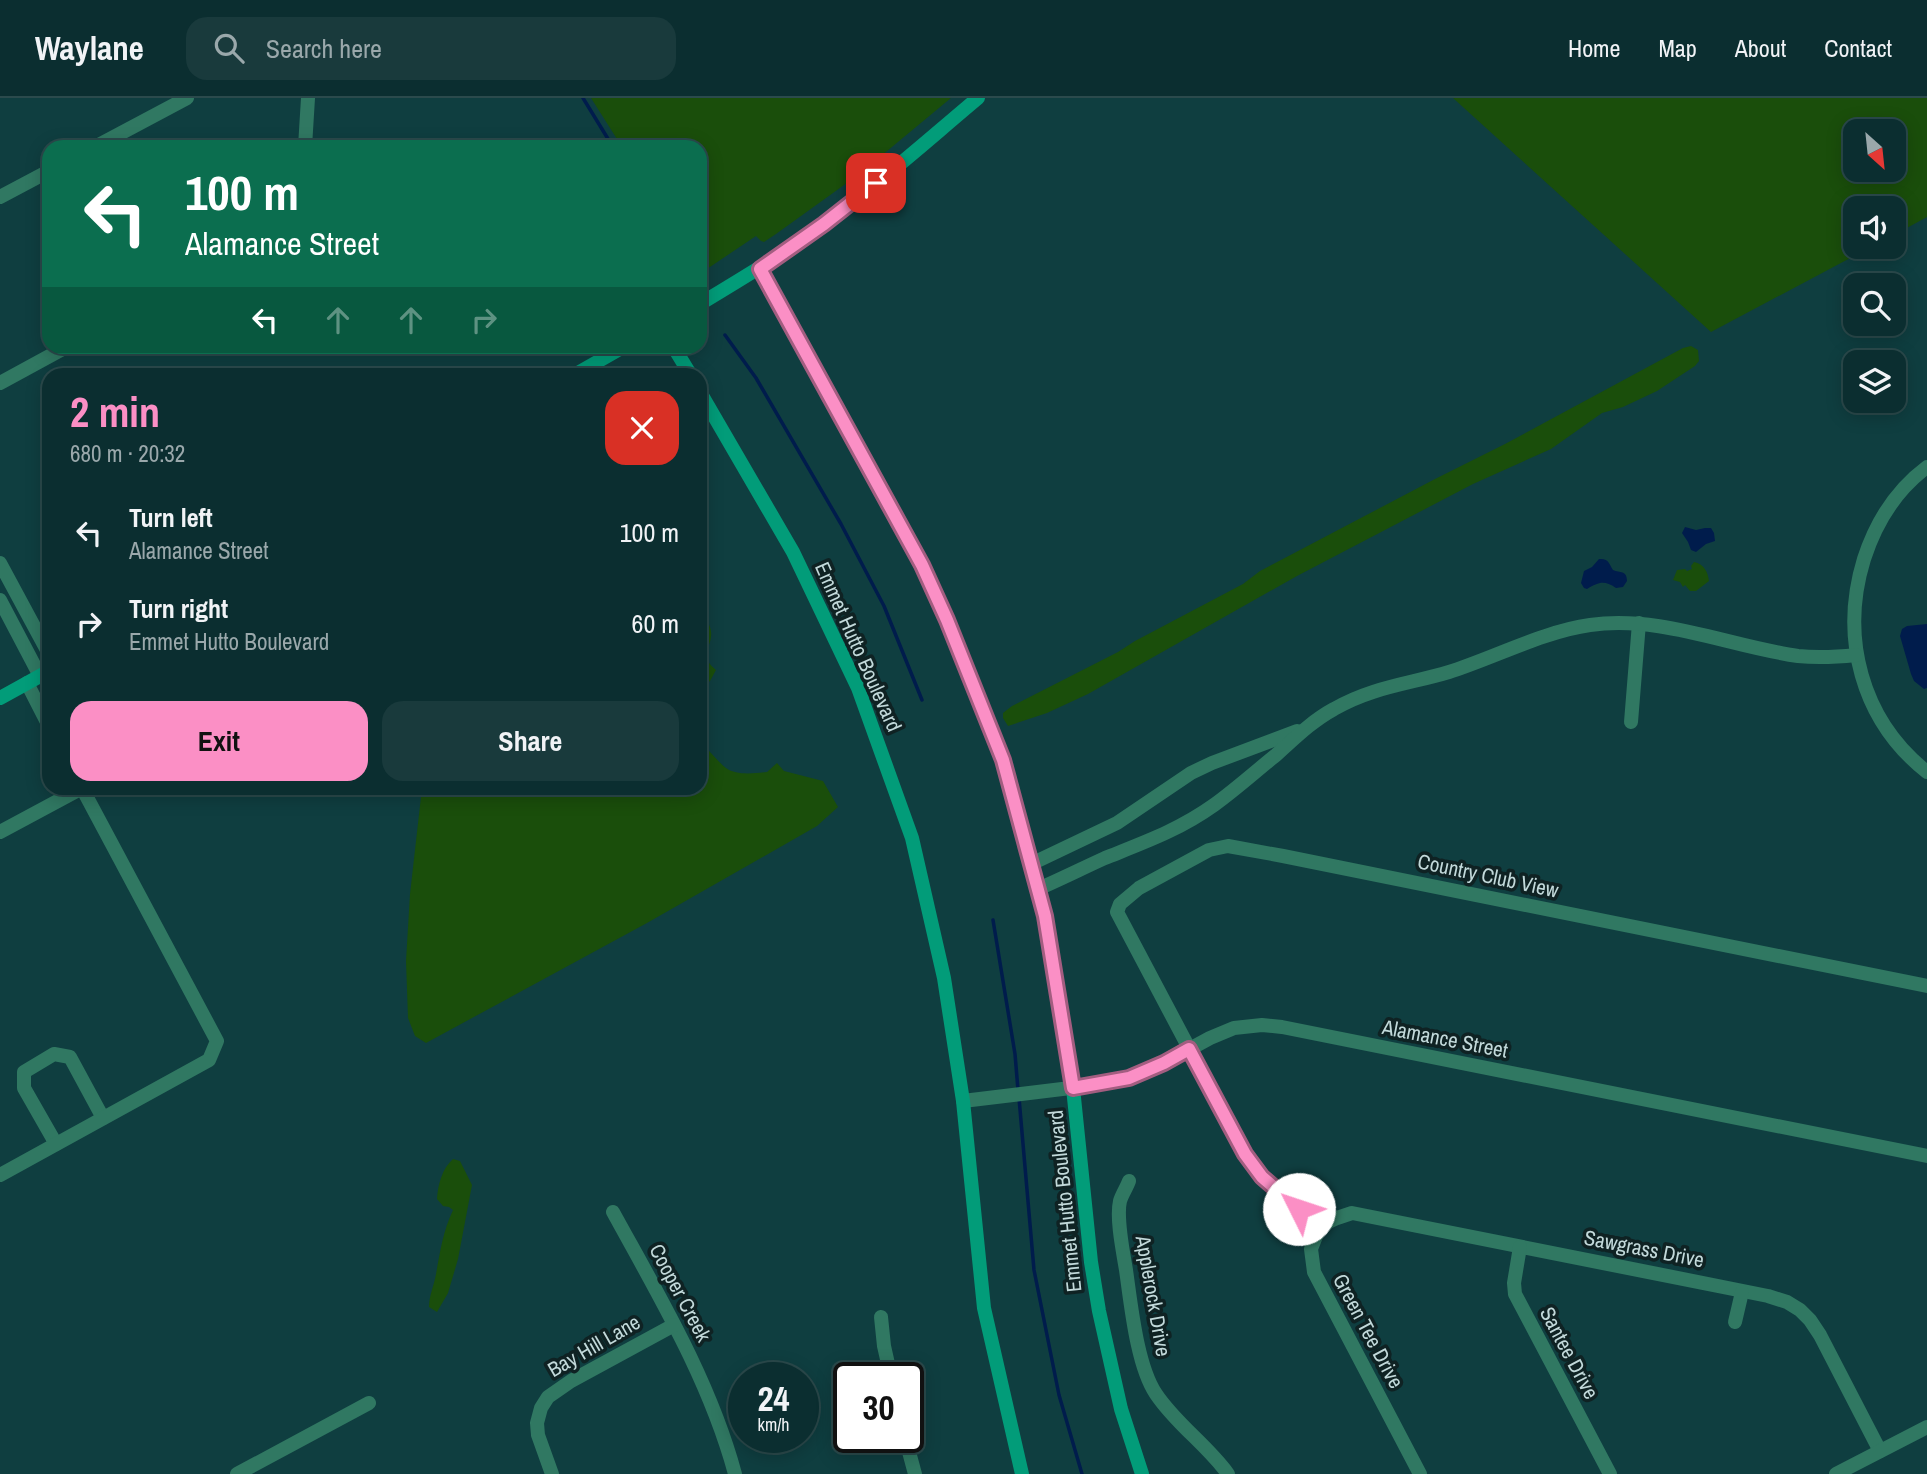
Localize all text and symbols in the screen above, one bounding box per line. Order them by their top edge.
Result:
search box [186,17,676,80]
text: Waylane [35,26,144,70]
icon: search [210,29,248,67]
text: Search here [266,31,382,66]
text: Home [1568,32,1620,64]
text: Map [1658,32,1697,64]
text: About [1735,32,1786,64]
text: Contact [1824,32,1892,64]
north arrow [1843,119,1906,182]
map controls [1843,119,1906,413]
pin [846,153,906,213]
text: 100 m [185,159,299,225]
icon: arrive [857,164,895,202]
icon: left [70,168,161,259]
button: sound [1843,196,1906,259]
text: Alamance Street [185,222,379,265]
button: search [1843,273,1906,336]
icon: left [246,301,284,339]
icon: ahead [319,301,357,339]
icon: ahead [392,301,430,339]
icon: right [465,301,503,339]
button: layers [1843,350,1906,413]
text: 2 min [70,384,160,440]
button: close [605,391,679,465]
text: 680 m · 20:32 [70,438,185,469]
text: Turn left [129,500,213,535]
icon: left [70,514,108,552]
text: 100 m [620,515,679,550]
text: Alamance Street [129,535,268,566]
street label: Emmet Hutto Boulevard [808,557,909,736]
text: Turn right [129,591,228,626]
icon: right [70,605,108,643]
text: 60 m [632,606,679,641]
text: Emmet Hutto Boulevard [129,626,329,657]
button: Exit [70,701,368,781]
button: Share [382,701,679,781]
street label: Country Club View [1415,846,1562,905]
street label: Alamance Street [1379,1012,1511,1065]
street label: Emmet Hutto Boulevard [1041,1109,1088,1293]
position arrow [1262,1172,1336,1246]
street label: Sawgrass Drive [1582,1223,1707,1274]
street label: Applerock Drive [1128,1232,1178,1359]
street label: Cooper Creek [642,1239,719,1347]
street label: Green Tee Drive [1326,1268,1411,1393]
street label: Santee Drive [1533,1302,1606,1404]
street label: Bay Hill Lane [542,1307,645,1384]
speed limit sign: 30 [833,1362,924,1453]
text: 24 [758,1375,789,1422]
text: km/h [758,1412,790,1437]

